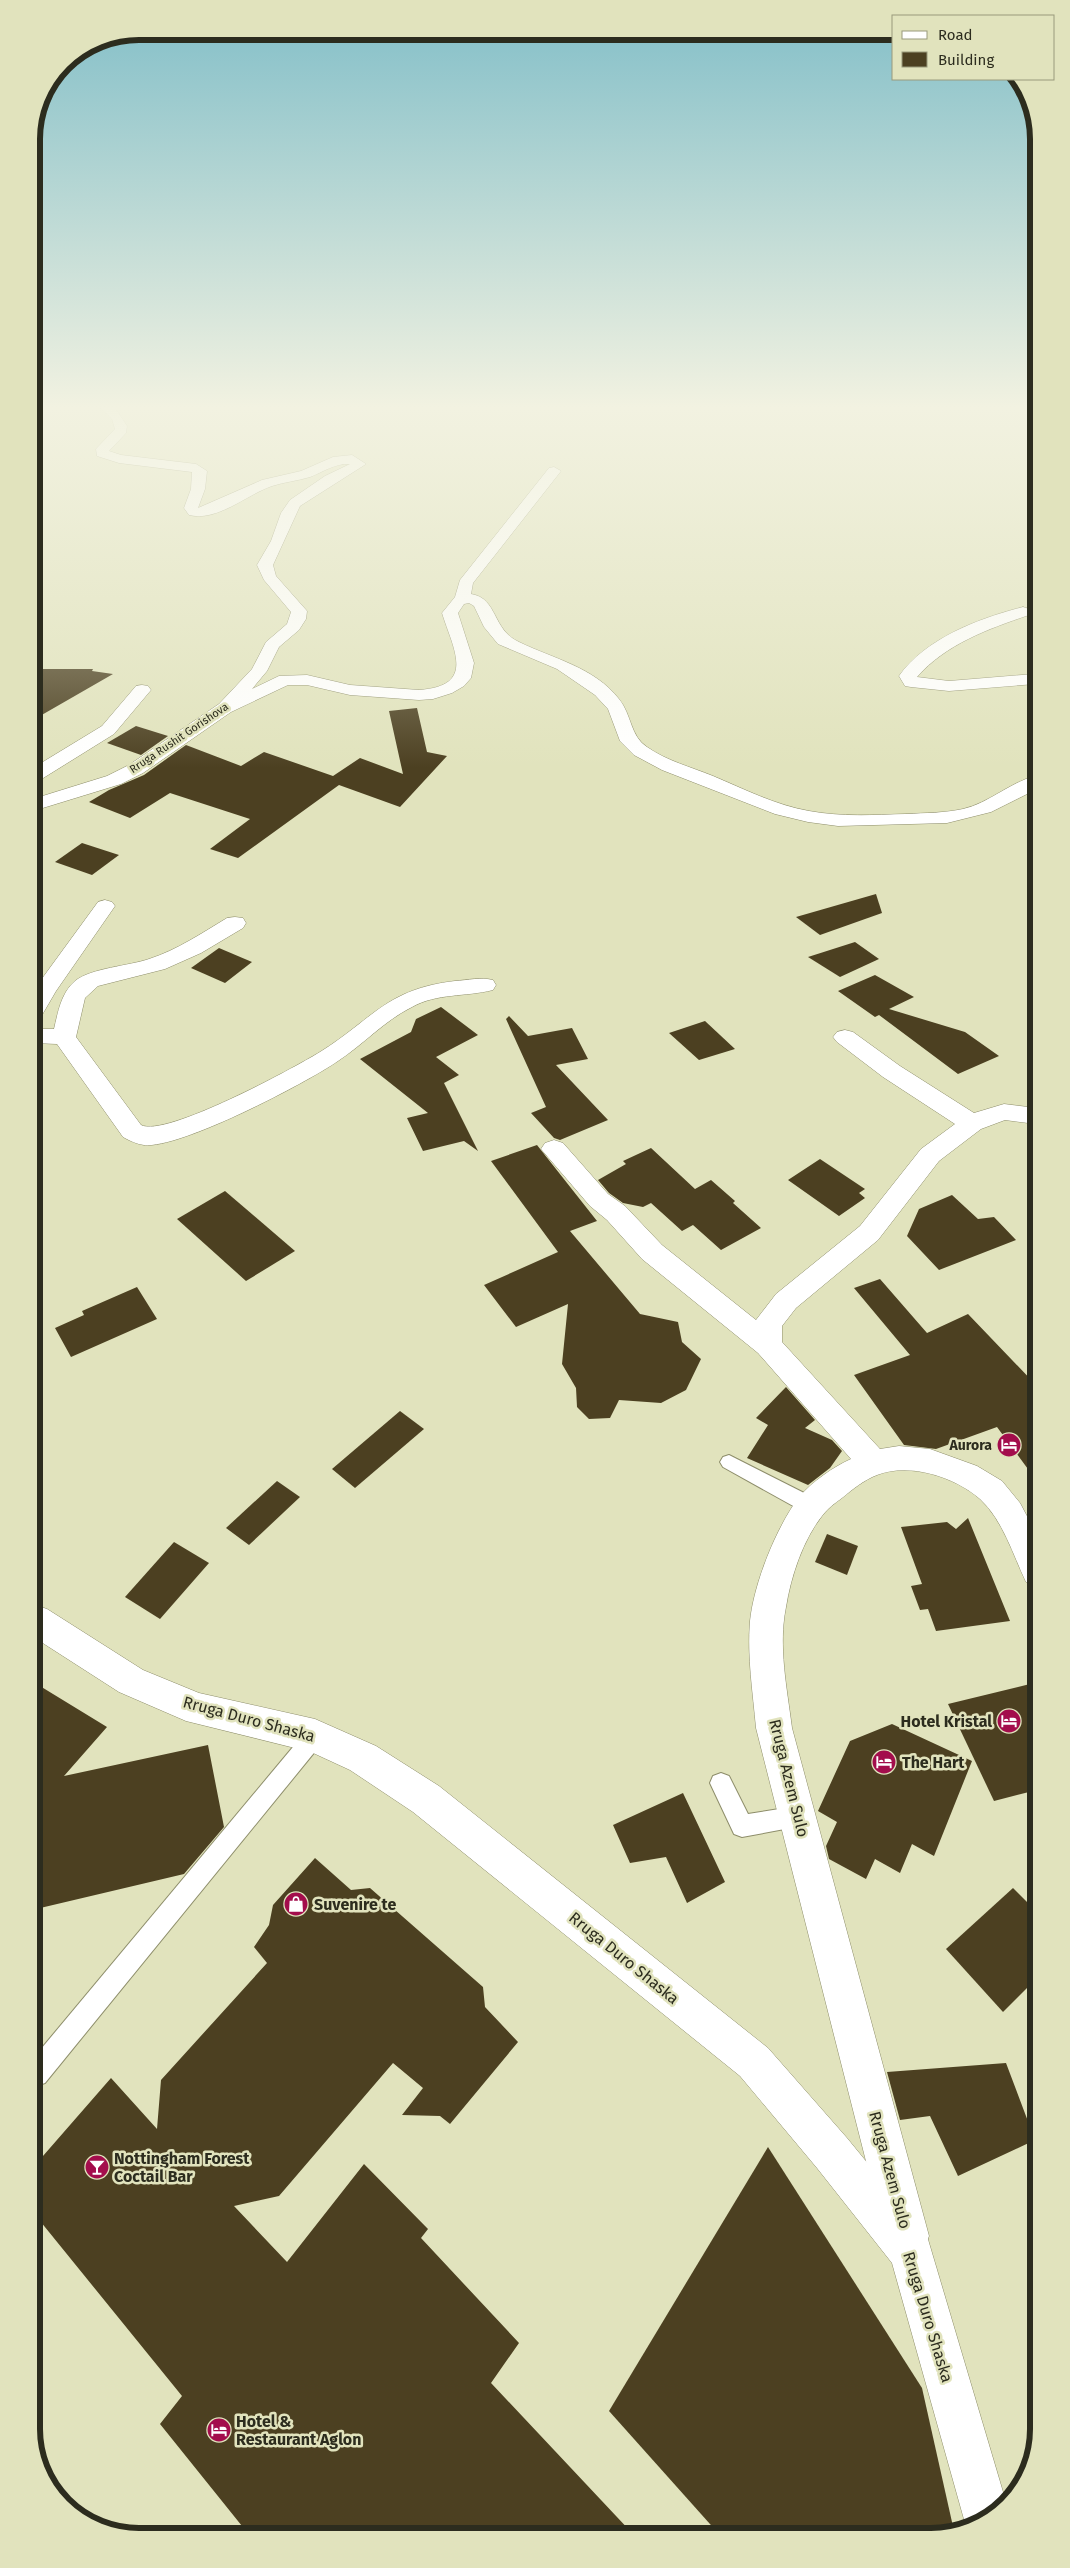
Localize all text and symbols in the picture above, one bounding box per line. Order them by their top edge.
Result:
legend [892,15,1055,80]
text: Road [938,26,973,44]
text: Building [938,51,994,69]
street label: Rruga Rushit Gorishova [127,700,231,776]
hotel icon: Aurora [996,1432,1022,1458]
place label: Aurora [949,1437,992,1454]
street label: Rruga Duro Shaska [181,1692,317,1746]
hotel icon: Hotel Kristal [996,1708,1022,1734]
place label: Hotel Kristal [901,1712,992,1731]
street label: Rruga Azem Sulo [765,1717,813,1839]
hotel icon: The Hart [871,1749,897,1775]
place label: The Hart [902,1753,965,1772]
shop icon: Suvenire te [283,1891,309,1917]
place label: Suvenire te [314,1895,396,1914]
street label: Rruga Duro Shaska [565,1908,683,2008]
street label: Rruga Azem Sulo [865,2109,915,2231]
place label: Nottingham Forest Coctail Bar [114,2149,250,2186]
bar icon: Nottingham Forest Coctail Bar [84,2154,110,2180]
street label: Rruga Duro Shaska [899,2249,957,2385]
place label: Hotel & Restaurant Aglon [236,2412,361,2449]
hotel icon: Hotel & Restaurant Aglon [206,2417,232,2443]

